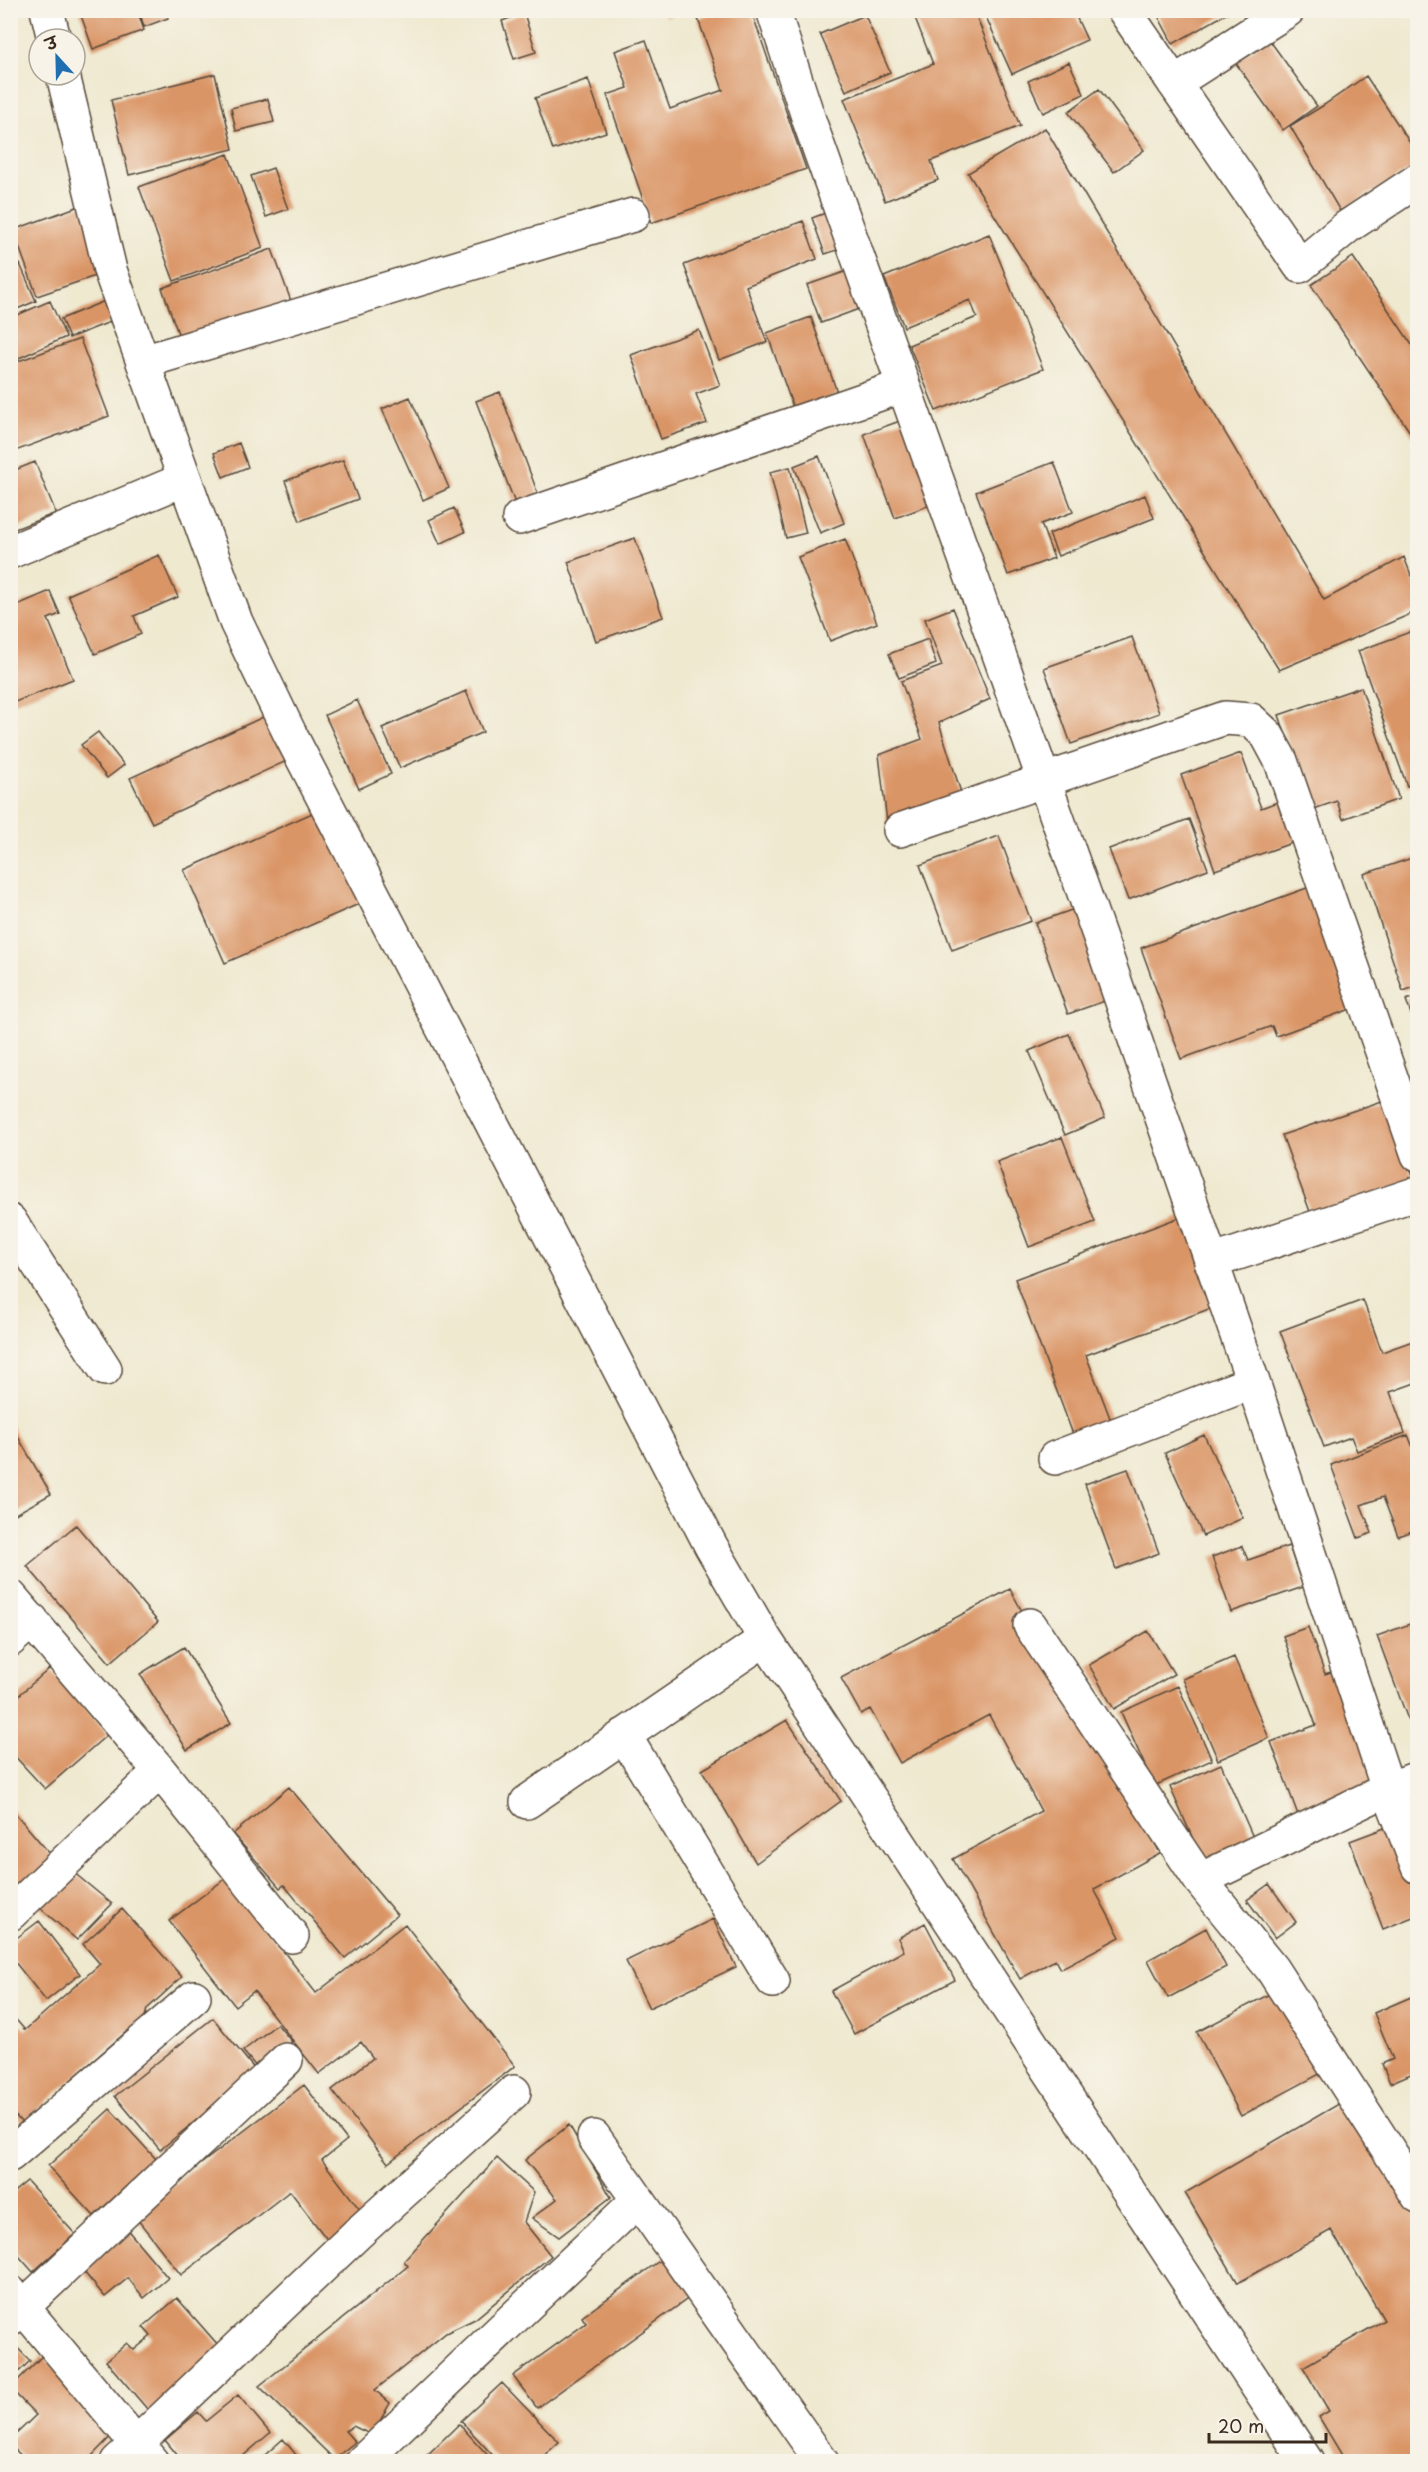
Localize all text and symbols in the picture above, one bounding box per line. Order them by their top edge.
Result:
north arrow [27,27,87,87]
text: उ [40,29,62,56]
scale bar [1209,2406,1326,2444]
text: 20 m [1218,2412,1264,2439]

